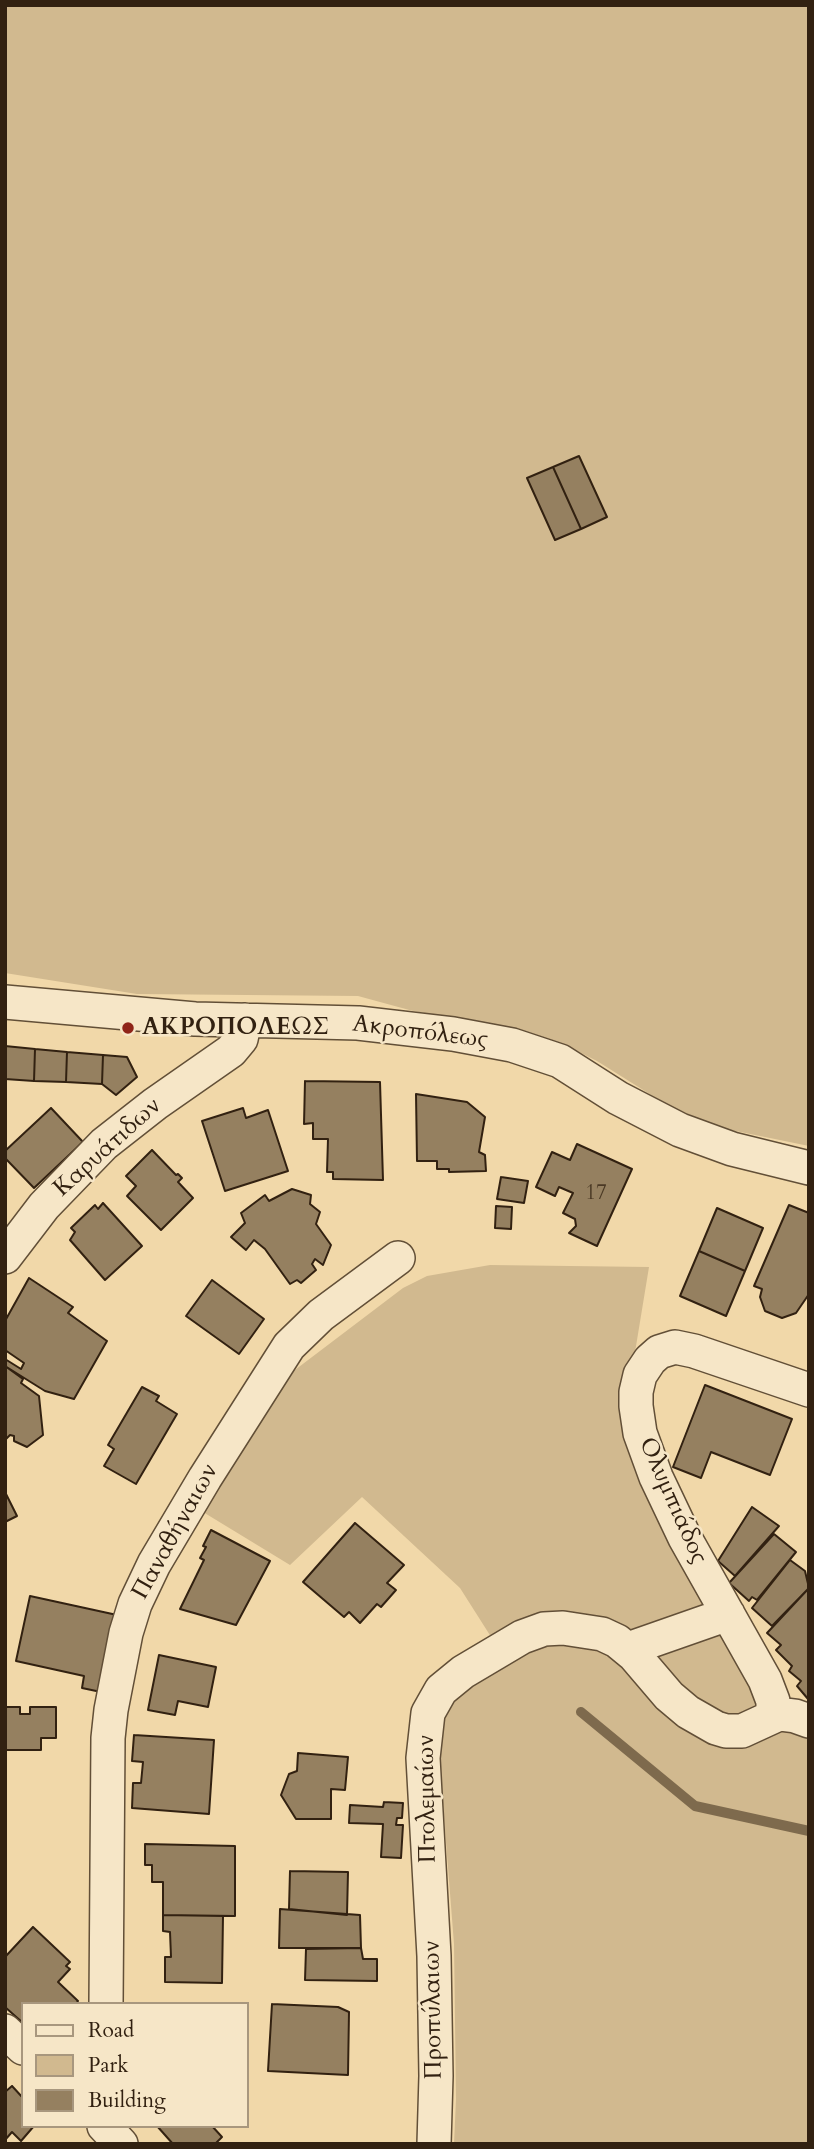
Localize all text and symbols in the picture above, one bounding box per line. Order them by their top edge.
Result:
street label: Ακροπόλεως [351,1010,489,1056]
place label: ΑΚΡΟΠΟΛΕΩΣ [142,1014,329,1042]
marker: ΑΚΡΟΠΟΛΕΩΣ [120,1020,136,1036]
street label: Καρυάτιδων [48,1092,168,1204]
house number: 17 [585,1181,607,1207]
street label: Ολυμπιάδος [631,1433,713,1569]
street label: Παναθήναιων [127,1459,225,1605]
street label: Πτολεμαίων [412,1735,444,1863]
street label: Προπύλαιων [418,1940,450,2080]
legend [21,2002,248,2128]
text: Road [88,2016,134,2045]
text: Park [88,2051,128,2080]
text: Building [88,2086,166,2115]

